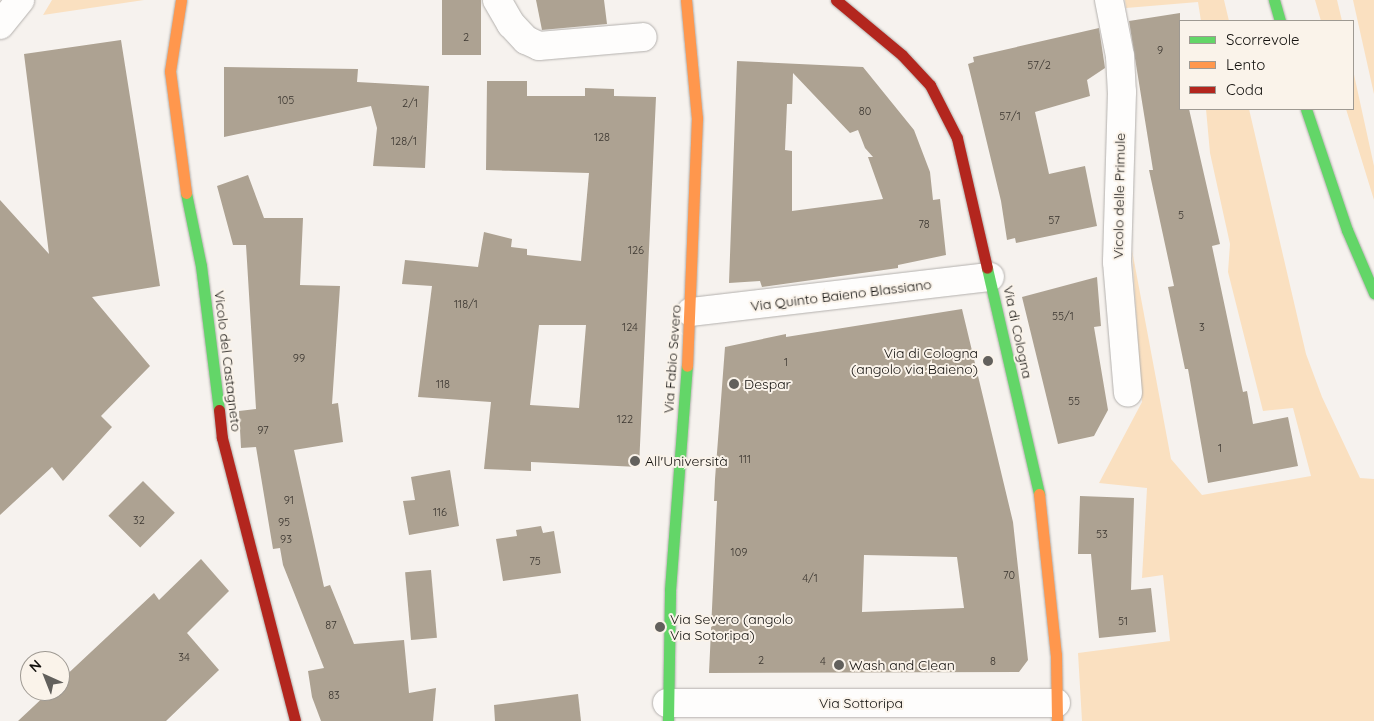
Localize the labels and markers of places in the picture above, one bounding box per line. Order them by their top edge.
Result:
place label: Via di Cologna (angolo via Baieno) [851,345,978,378]
marker: Via di Cologna (angolo via Baieno) [982,355,994,367]
place label: Despar [744,376,791,392]
marker: Despar [728,378,740,390]
place label: All'Università [645,453,728,469]
marker: All'Università [629,455,641,467]
place label: Via Severo (angolo Via Sotoripa) [670,611,793,644]
marker: Via Severo (angolo Via Sotoripa) [654,621,666,633]
place label: Wash and Clean [849,657,955,673]
marker: Wash and Clean [833,659,845,671]

